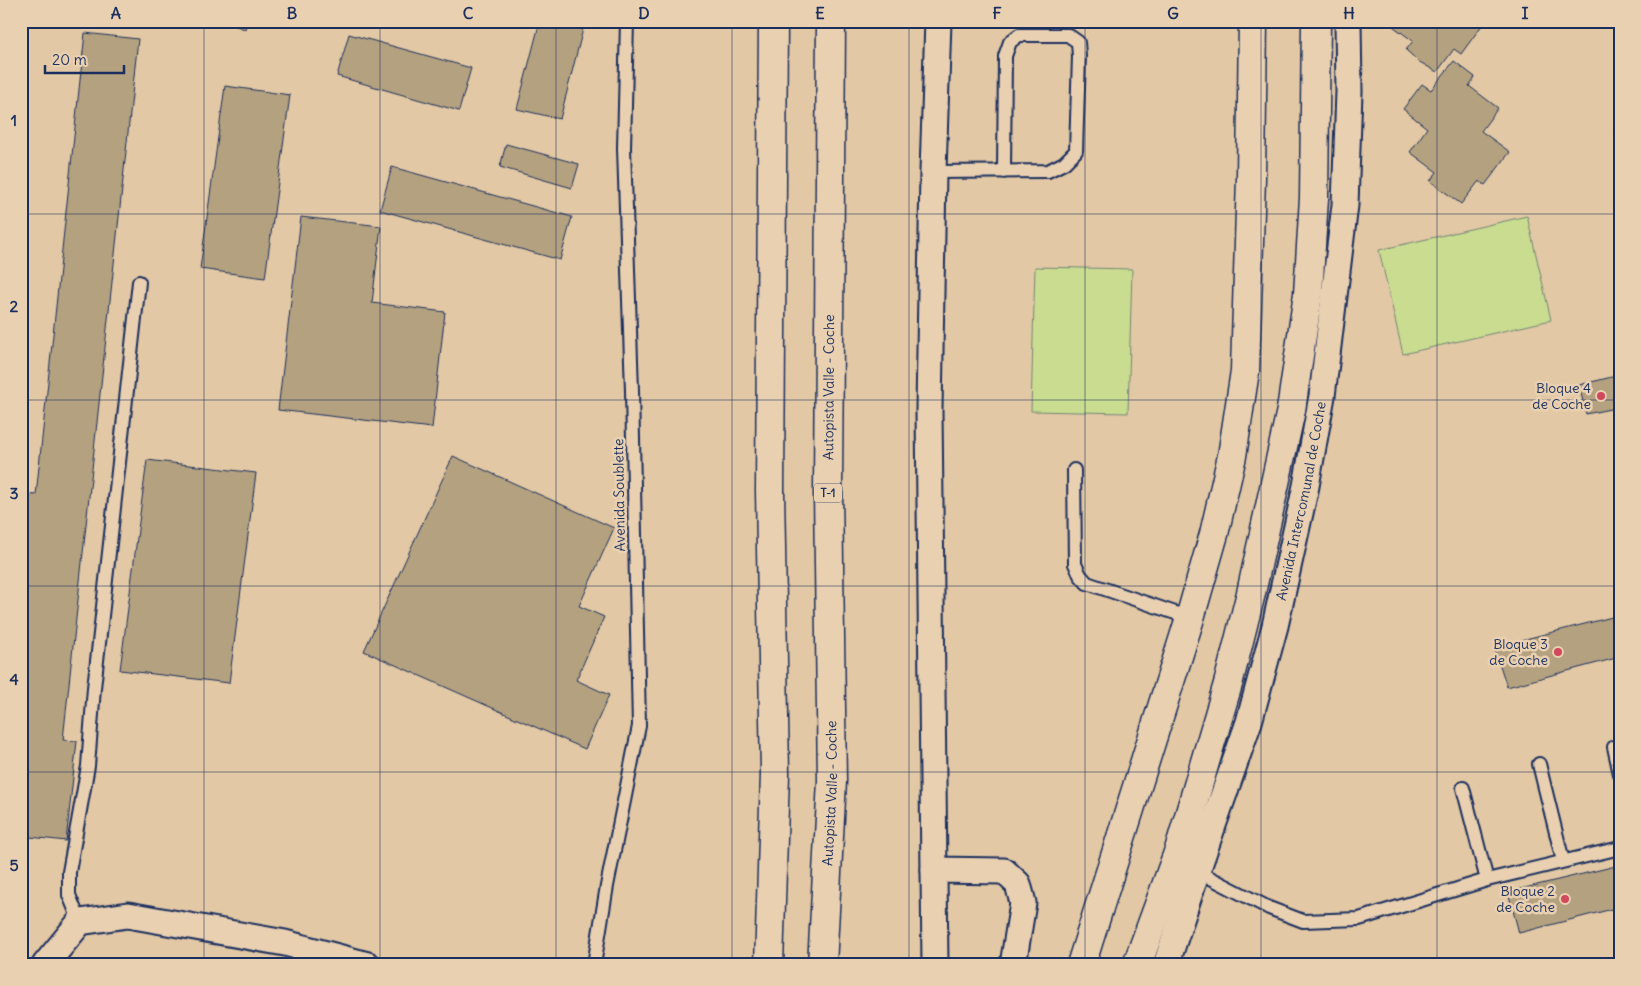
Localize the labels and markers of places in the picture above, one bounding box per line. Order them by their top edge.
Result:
place label: Bloque 4 de Coche [1532,379,1591,413]
marker: Bloque 4 de Coche [1595,390,1607,402]
place label: Bloque 3 de Coche [1489,635,1548,669]
marker: Bloque 3 de Coche [1552,646,1564,658]
place label: Bloque 2 de Coche [1496,882,1555,916]
marker: Bloque 2 de Coche [1559,893,1571,905]

